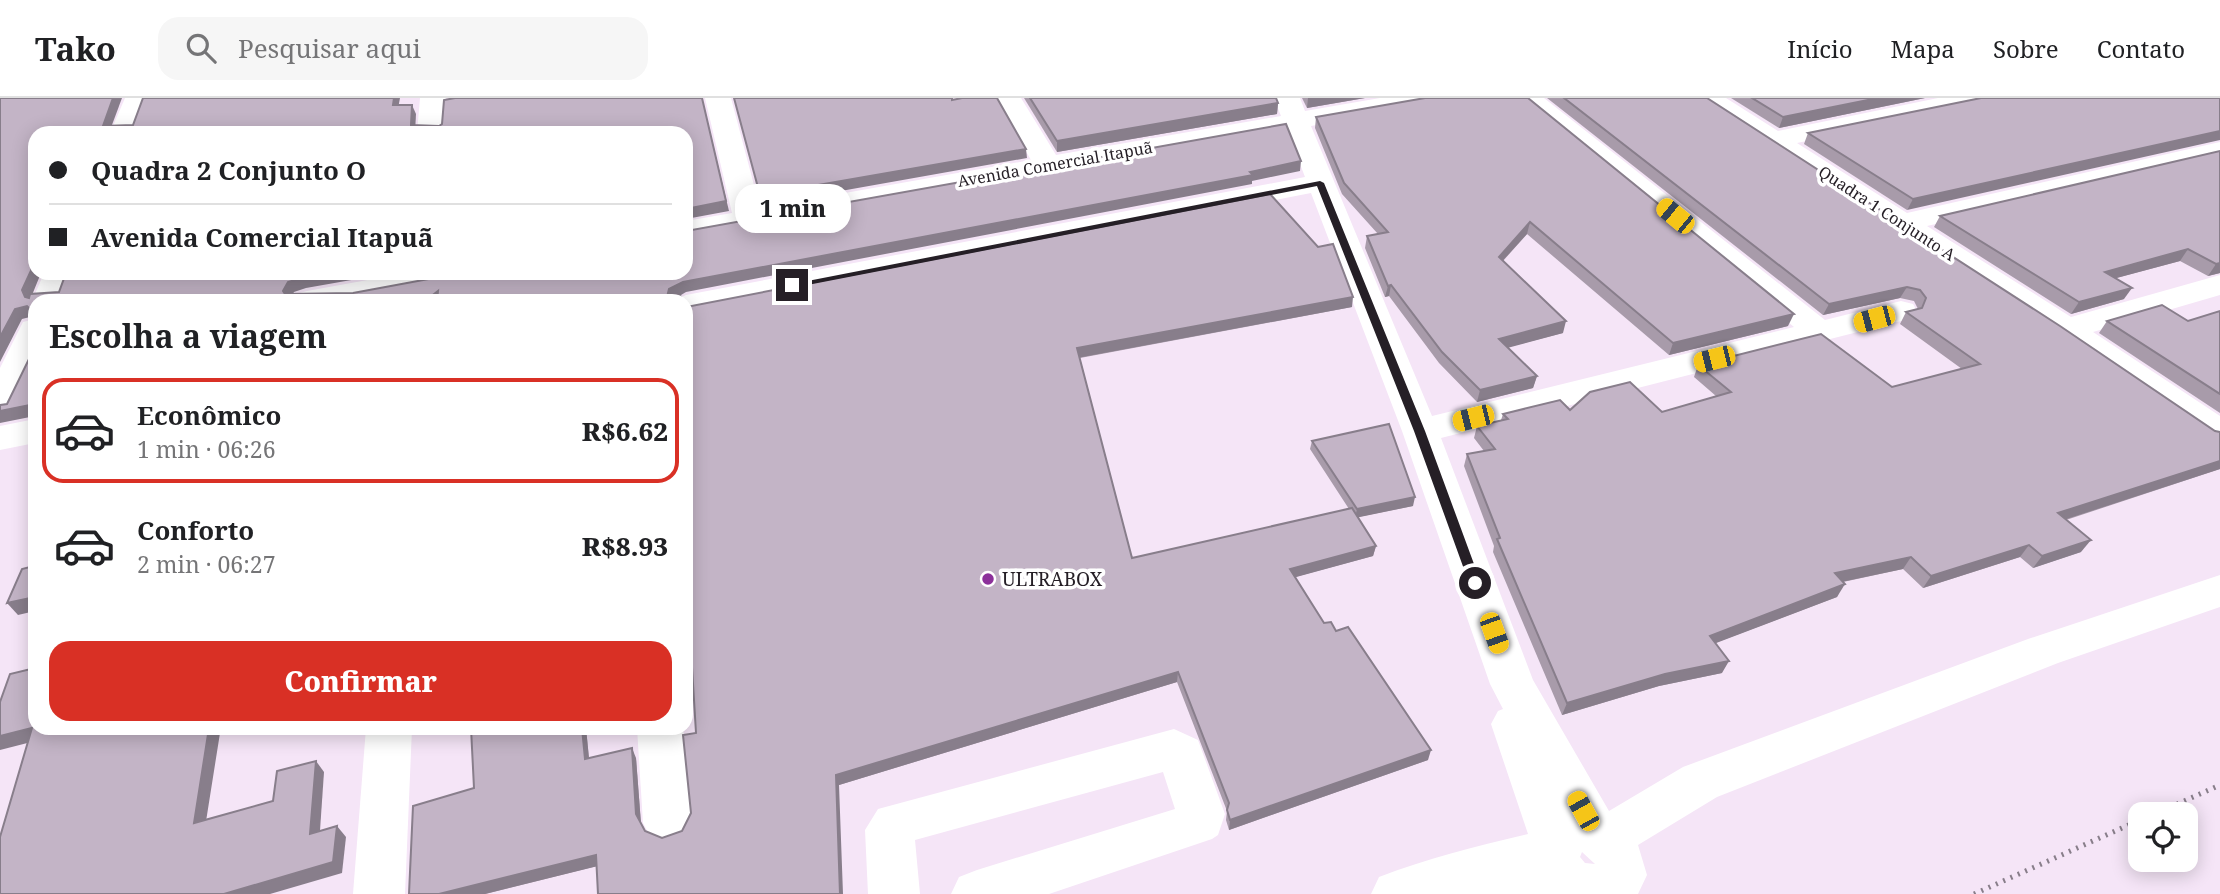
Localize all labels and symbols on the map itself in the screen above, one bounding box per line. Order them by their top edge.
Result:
street label: Avenida Comercial Itapuã [956,136,1154,192]
street label: Quadra 1 Conjunto A [1814,160,1960,266]
callout: 1 min [734,184,850,232]
car [1653,195,1698,237]
route end [776,269,808,301]
car [1851,303,1898,335]
car [1692,344,1737,374]
car [1451,403,1496,433]
place label: ULTRABOX [1002,566,1103,592]
route start [1459,567,1491,599]
marker: ULTRABOX [980,571,996,587]
car [1477,610,1512,656]
car [1564,788,1603,834]

